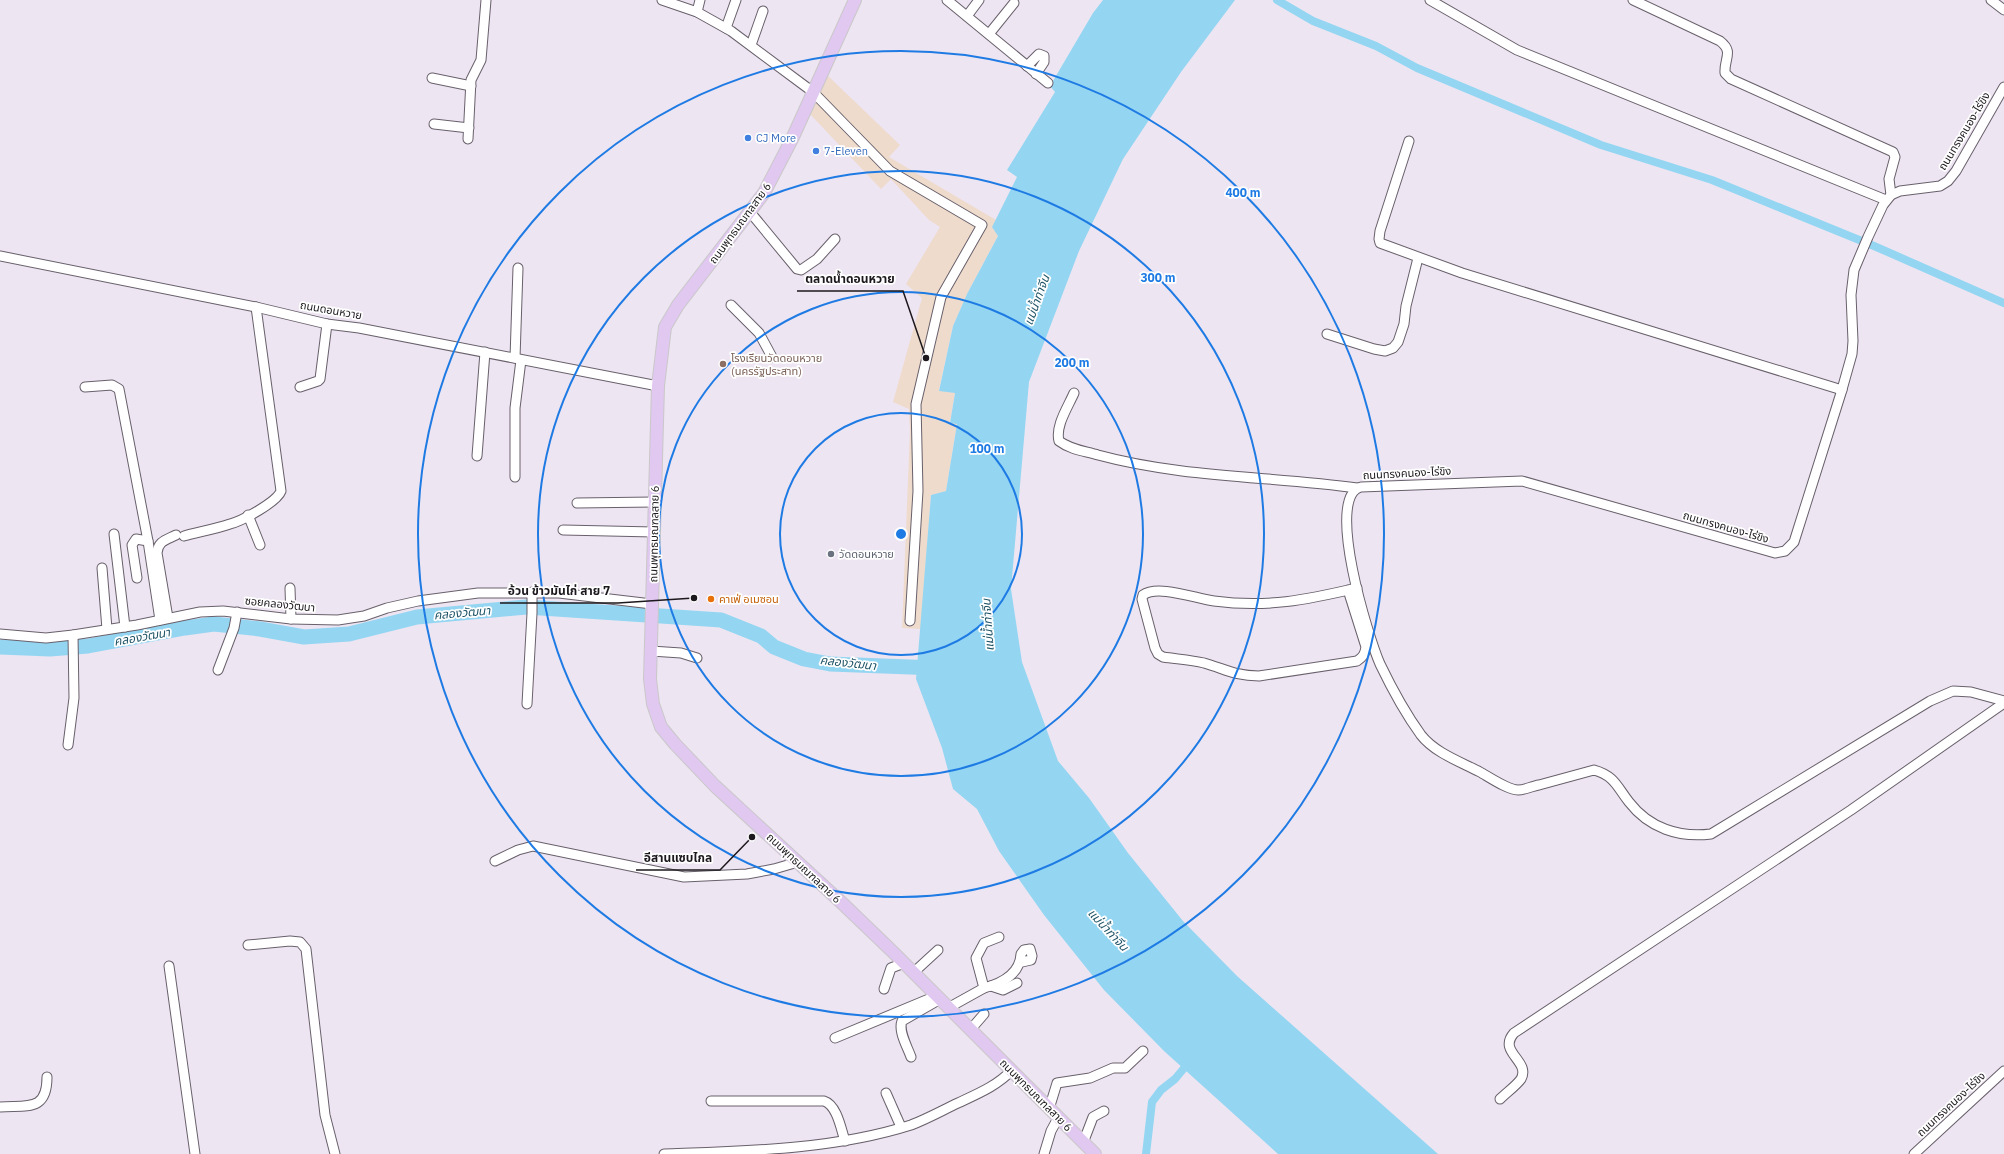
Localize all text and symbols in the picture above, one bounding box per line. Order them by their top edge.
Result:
street label: ถนนทรงคนอง-ไร่ขิง [1935,89,1993,173]
place label: CJ More [756,131,796,145]
marker: CJ More [743,133,753,143]
place label: 7-Eleven [824,144,868,158]
marker: 7-Eleven [811,146,821,156]
street label: ถนนพุทธมณฑลสาย 6 [706,180,774,266]
text: 400 m [1225,185,1261,200]
callout: ตลาดน้ำดอนหวาย [797,267,903,291]
text: ตลาดน้ำดอนหวาย [805,270,895,286]
text: 300 m [1140,270,1176,285]
water label: แม่น้ำท่าจีน [1020,272,1053,327]
street label: ถนนดอนหวาย [299,298,363,322]
place label: โรงเรียนวัดดอนหวาย (นครรัฐประสาท) [731,351,822,378]
text: 200 m [1054,355,1090,370]
marker: โรงเรียนวัดดอนหวาย (นครรัฐประสาท) [718,359,728,369]
text: 100 m [969,441,1005,456]
street label: ถนนทรงคนอง-ไร่ขิง [1362,464,1452,482]
street label: ถนนพุทธมณฑลสาย 6 [646,485,662,583]
street label: ถนนทรงคนอง-ไร่ขิง [1681,508,1771,546]
centre of rings [894,527,908,541]
place label: วัดดอนหวาย [839,547,894,561]
marker: วัดดอนหวาย [826,549,836,559]
callout: อ้วน ข้าวมันไก่ สาย 7 [500,579,618,603]
text: อ้วน ข้าวมันไก่ สาย 7 [508,583,610,598]
place label: คาเฟ่ อเมซอน [719,592,779,606]
street label: ซอยคลองวัฒนา [244,593,316,615]
marker: คาเฟ่ อเมซอน [706,594,716,604]
water label: แม่น้ำท่าจีน [977,598,997,652]
water label: คลองวัฒนา [433,602,492,622]
water label: คลองวัฒนา [113,624,172,649]
water label: คลองวัฒนา [819,652,878,673]
street label: ถนนพุทธมณฑลสาย 6 [764,830,844,906]
callout: อีสานแซบไกล [636,846,720,870]
text: อีสานแซบไกล [644,850,712,865]
water label: แม่น้ำท่าจีน [1085,905,1133,954]
street label: ถนนพุทธมณฑลสาย 6 [997,1056,1075,1134]
street label: ถนนทรงคนอง-ไร่ขิง [1914,1069,1988,1139]

